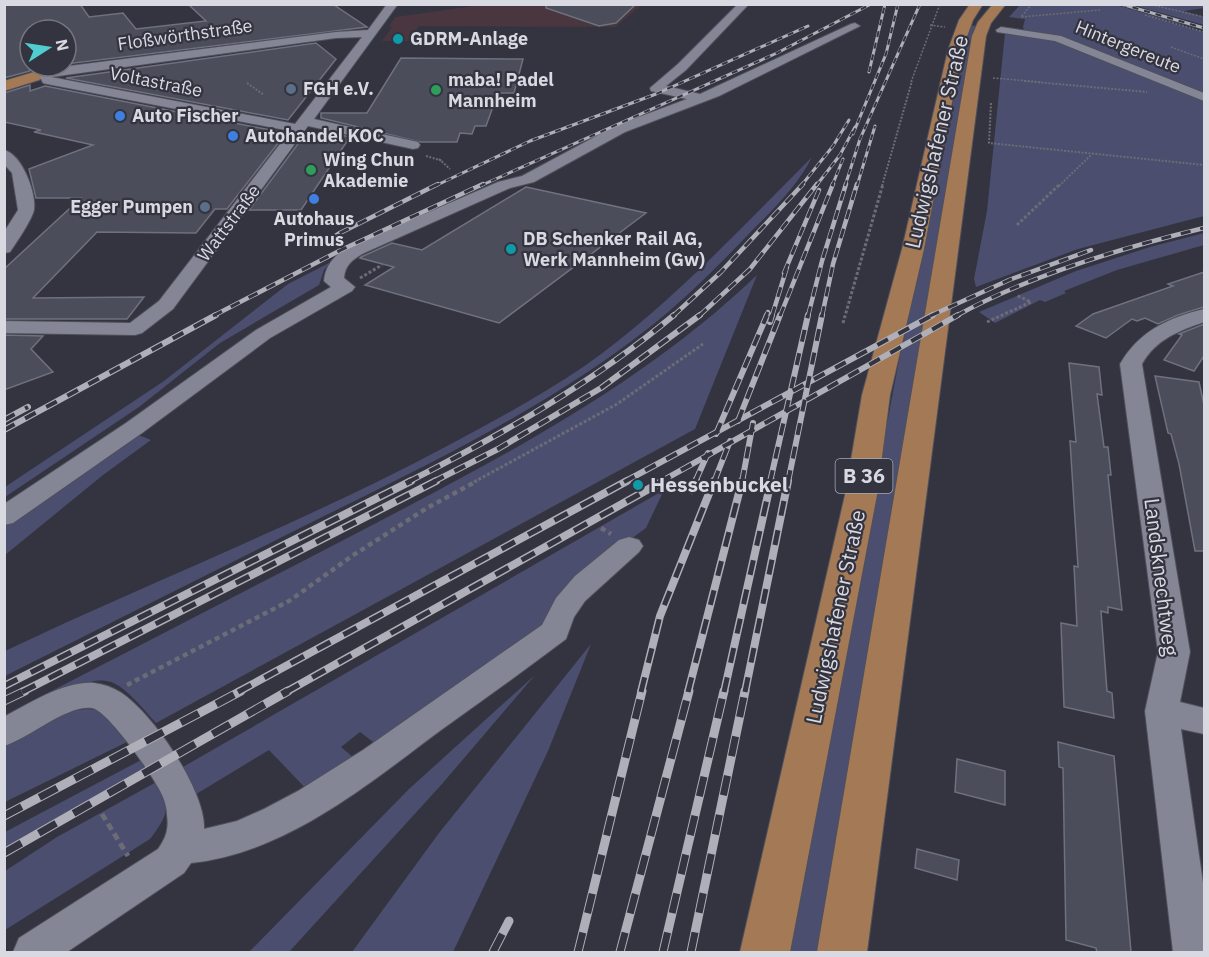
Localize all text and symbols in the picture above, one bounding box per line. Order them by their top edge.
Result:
street label: Floßwörthstraße [116,14,254,55]
street label: Hintergereute [1072,15,1184,78]
north arrow [18,18,78,78]
place label: GDRM-Anlage [410,27,528,50]
marker: GDRM-Anlage [391,32,405,46]
street label: Ludwigshafener Straße [898,32,974,251]
text: N [52,37,74,53]
street label: Voltastraße [108,61,204,102]
place label: maba! Padel Mannheim [448,68,554,112]
place label: FGH e.V. [303,77,374,100]
marker: FGH e.V. [284,82,298,96]
marker: maba! Padel Mannheim [429,83,443,97]
place label: Auto Fischer [132,104,238,127]
marker: Auto Fischer [113,109,127,123]
place label: Autohandel KOC [245,124,384,147]
marker: Autohandel KOC [226,129,240,143]
place label: Wing Chun Akademie [323,148,414,192]
marker: Wing Chun Akademie [304,163,318,177]
street label: Wattstraße [192,180,265,266]
marker: Autohaus Primus [307,192,321,206]
place label: Egger Pumpen [70,195,193,218]
marker: Egger Pumpen [198,200,212,214]
place label: Autohaus Primus [274,207,354,251]
place label: DB Schenker Rail AG, Werk Mannheim (Gw) [523,227,705,271]
marker: DB Schenker Rail AG, Werk Mannheim (Gw) [504,242,518,256]
road number: B 36 [836,459,892,493]
place label: Hessenbuckel [650,470,788,498]
marker: Hessenbuckel [631,478,645,492]
street label: Landsknechtweg [1138,496,1186,658]
street label: Ludwigshafener Straße [799,507,871,726]

